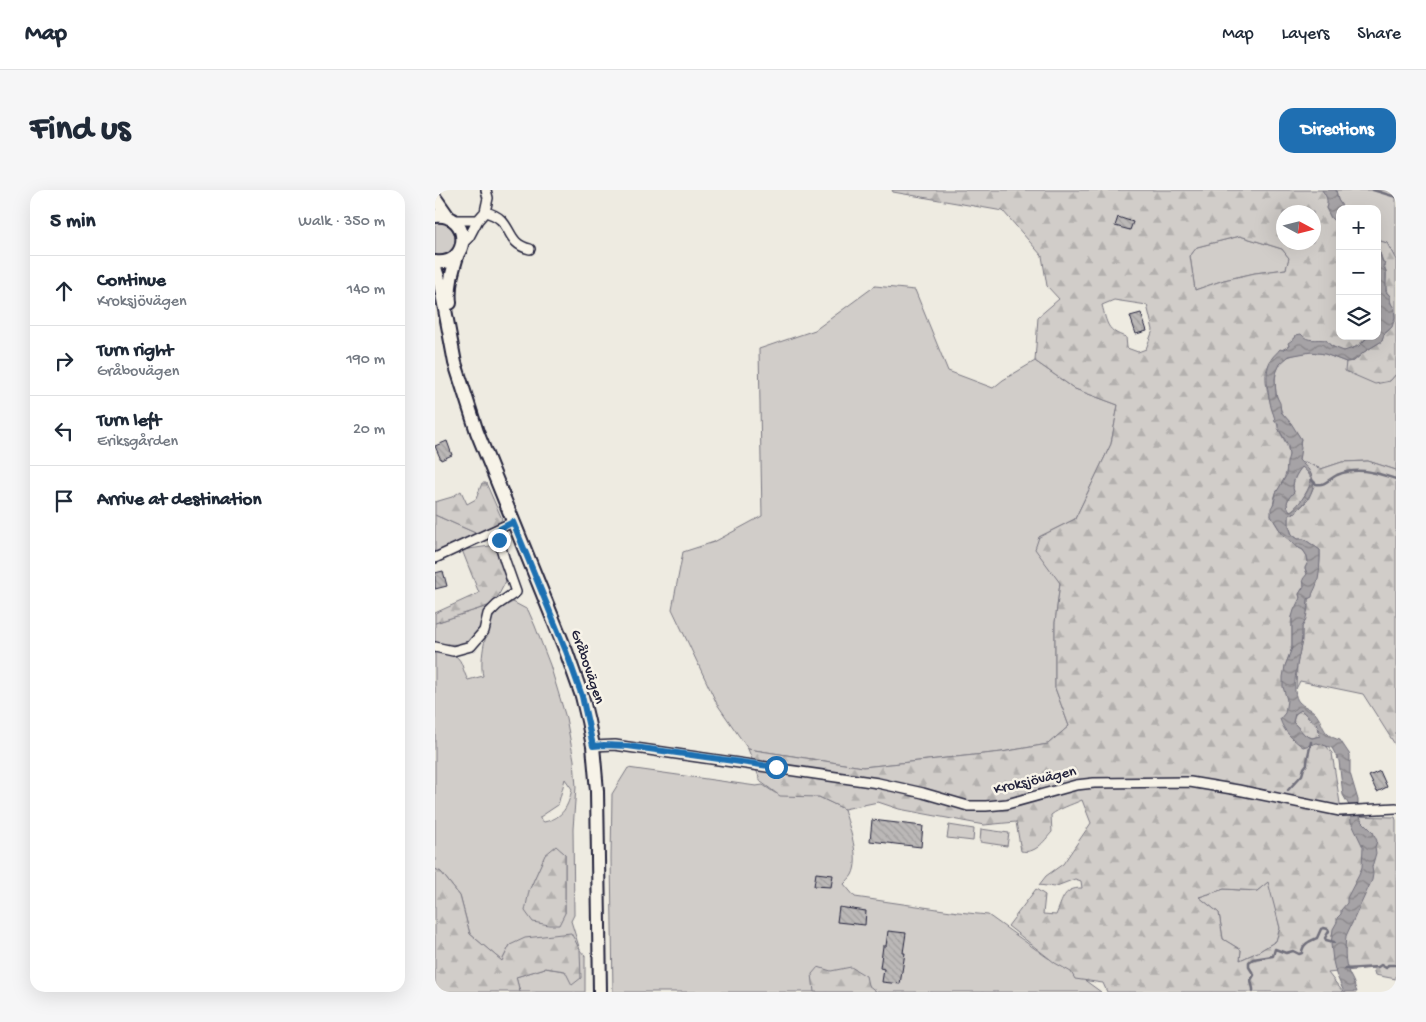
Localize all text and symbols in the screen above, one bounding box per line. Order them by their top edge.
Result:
text: Map [25,20,67,49]
text: Map [1222,24,1254,45]
text: Layers [1282,24,1329,45]
text: Share [1357,24,1401,45]
button: Directions [1279,108,1396,153]
text: Find us [30,110,130,151]
north arrow [1276,205,1321,250]
map controls [1336,205,1381,340]
button: + [1336,205,1381,250]
text: 5 min [50,210,95,235]
text: Walk · 350 m [298,213,385,232]
button: − [1336,250,1381,295]
text: Continue [97,270,166,293]
icon: ahead [50,277,78,305]
text: 140 m [347,281,385,300]
text: Kroksjövägen [97,293,187,312]
button: layers [1336,295,1381,340]
text: Turn right [97,340,173,363]
icon: right [50,347,78,375]
text: 190 m [346,351,385,370]
text: Gråbovägen [97,363,179,382]
text: Turn left [97,410,161,433]
icon: left [50,417,78,445]
text: 20 m [353,421,385,440]
text: Eriksgården [97,433,178,452]
icon: arrive [50,487,78,515]
text: Arrive at destination [97,489,261,512]
route end [488,529,511,552]
street label: Gråbovägen [566,628,608,706]
route start [765,756,788,779]
street label: Kroksjövägen [992,763,1078,799]

